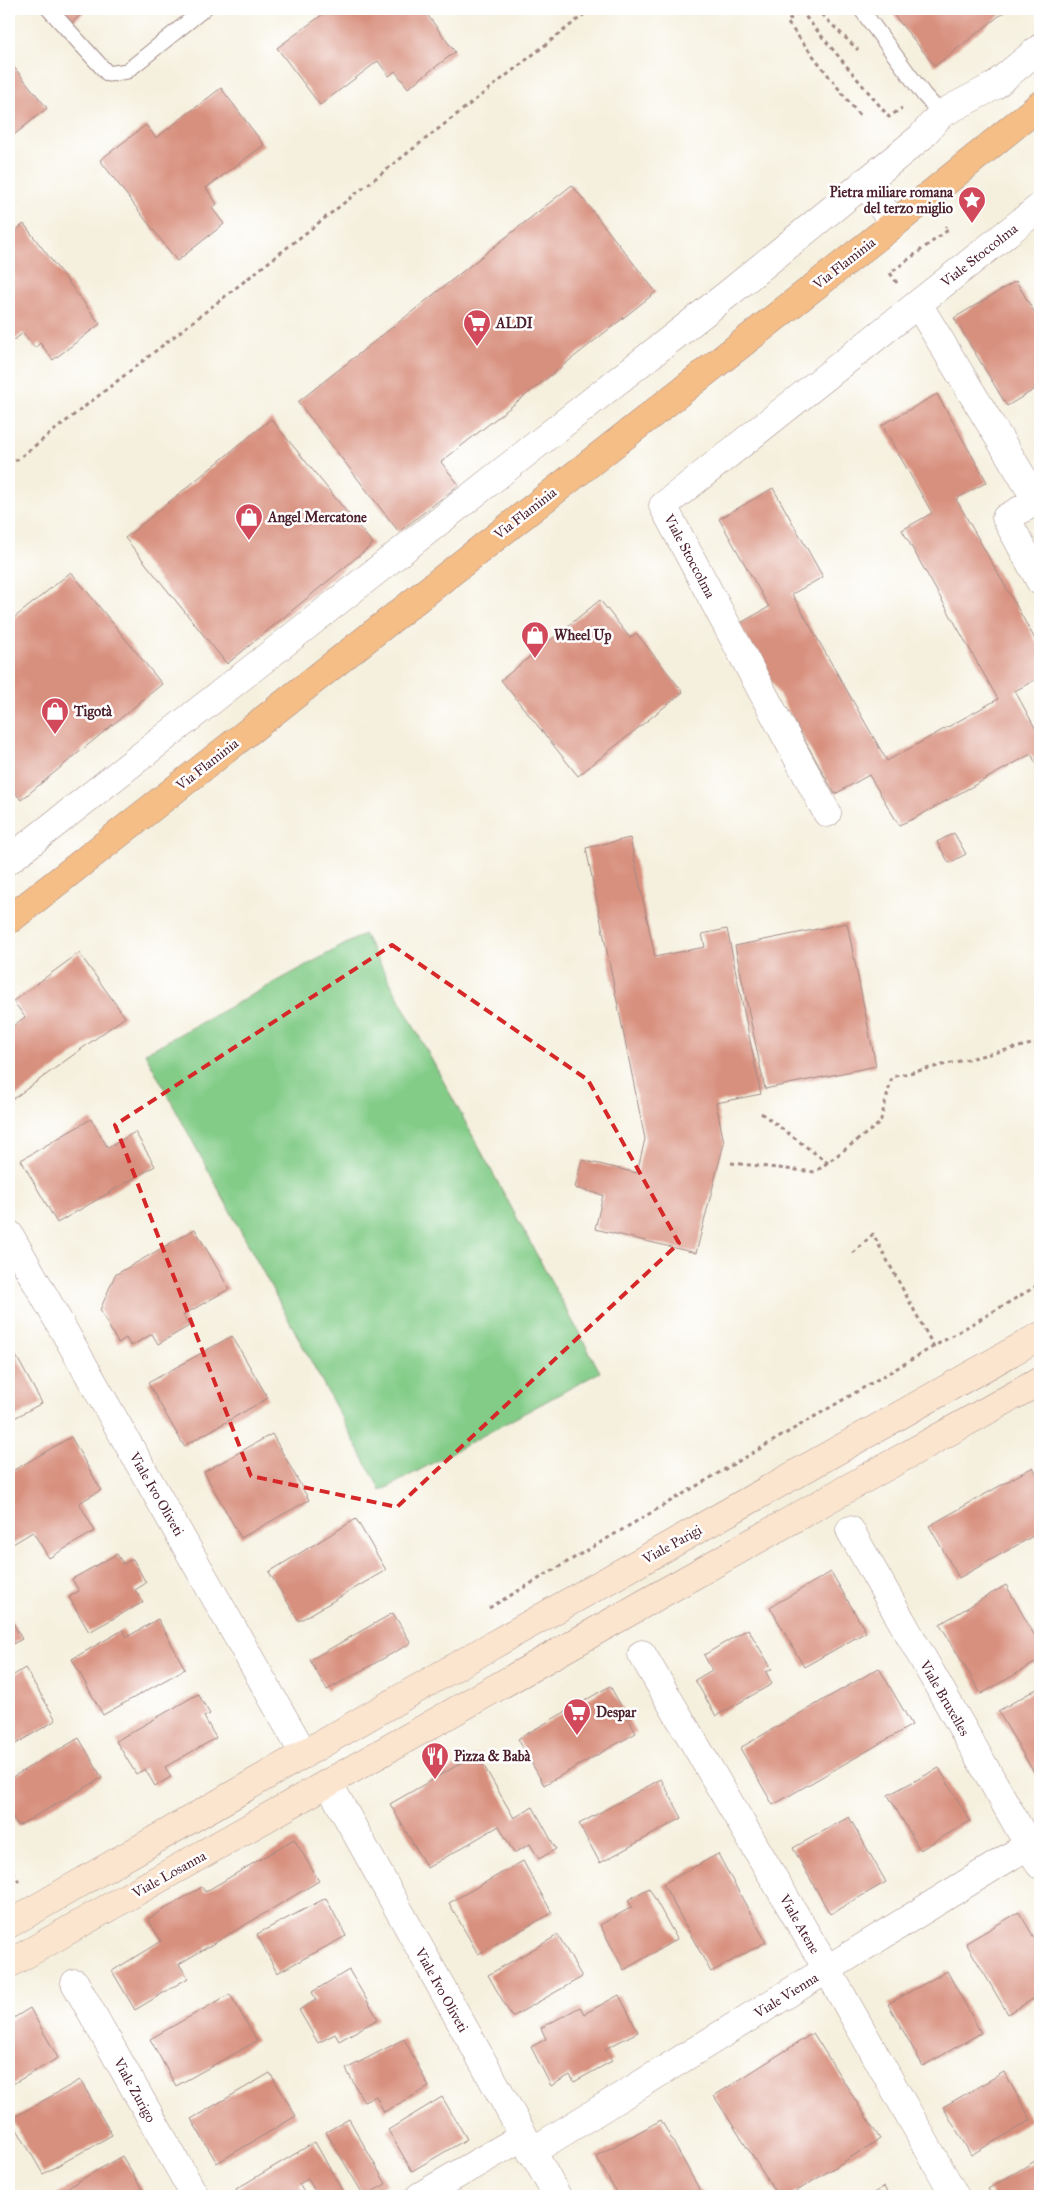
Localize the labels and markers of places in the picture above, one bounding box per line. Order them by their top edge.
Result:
place label: Pietra miliare romana del terzo miglio [830,184,954,218]
place icon: Pietra miliare romana del terzo miglio [957,185,987,224]
supermarket icon: ALDI [462,308,492,347]
place label: ALDI [495,315,533,332]
shop icon: Angel Mercatone [234,502,264,541]
place label: Angel Mercatone [267,509,367,527]
shop icon: Wheel Up [520,620,550,659]
place label: Wheel Up [554,627,611,645]
shop icon: Tigotà [40,696,70,735]
place label: Tigotà [73,703,113,721]
supermarket icon: Despar [562,1697,592,1736]
place label: Despar [596,1704,637,1722]
restaurant icon: Pizza & Babà [420,1741,450,1780]
place label: Pizza & Babà [454,1748,532,1765]

